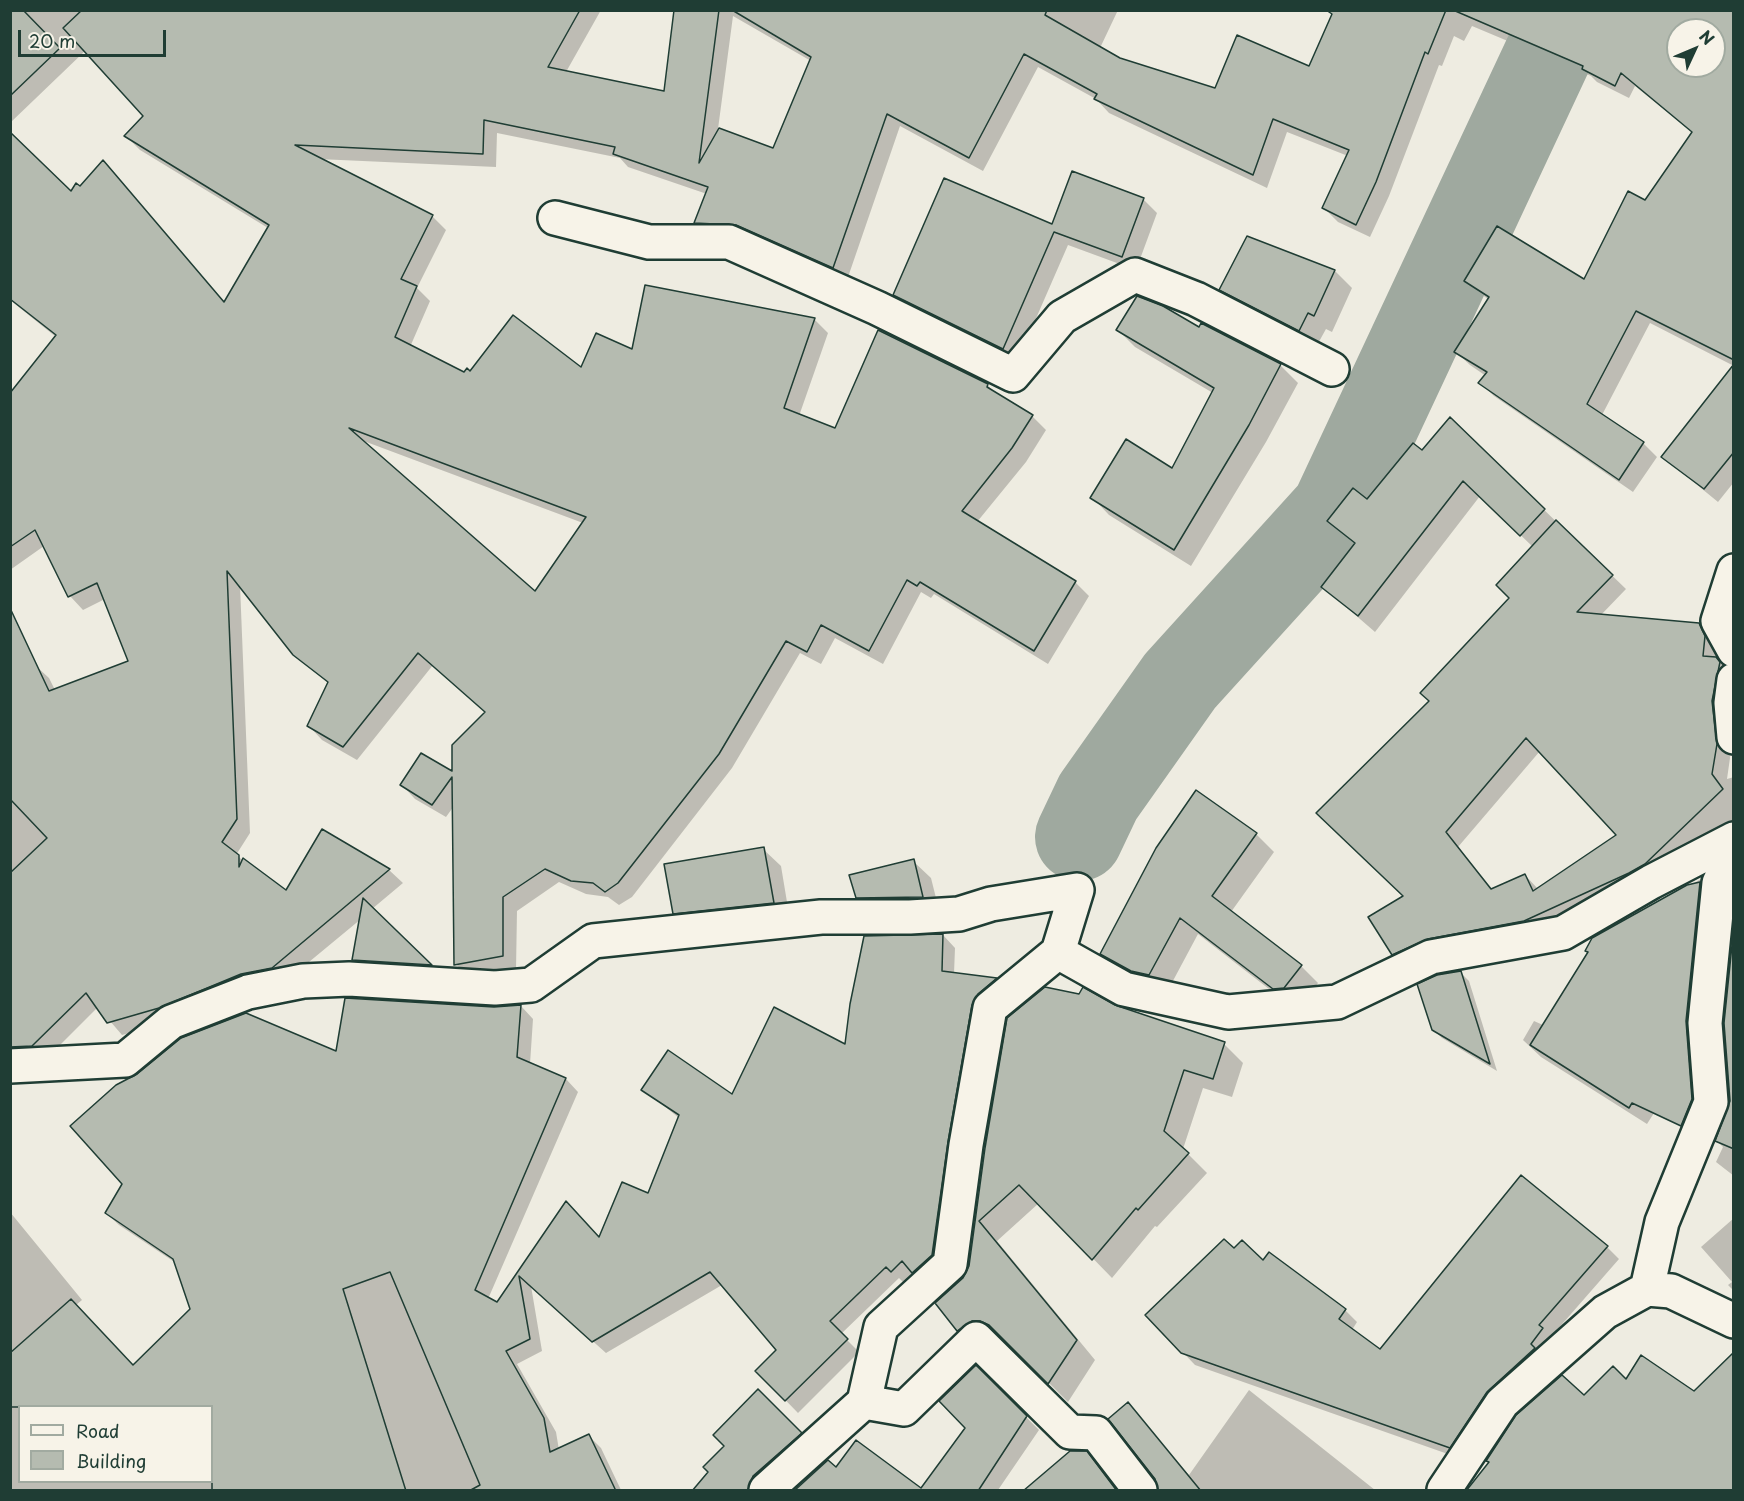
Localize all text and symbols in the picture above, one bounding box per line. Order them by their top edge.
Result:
scale bar [21,18,170,56]
north arrow [1666,18,1726,78]
text: N [1694,24,1721,50]
text: 20 m [29,27,75,54]
legend [18,1405,213,1483]
text: Road [76,1417,120,1444]
text: Building [76,1447,146,1474]

